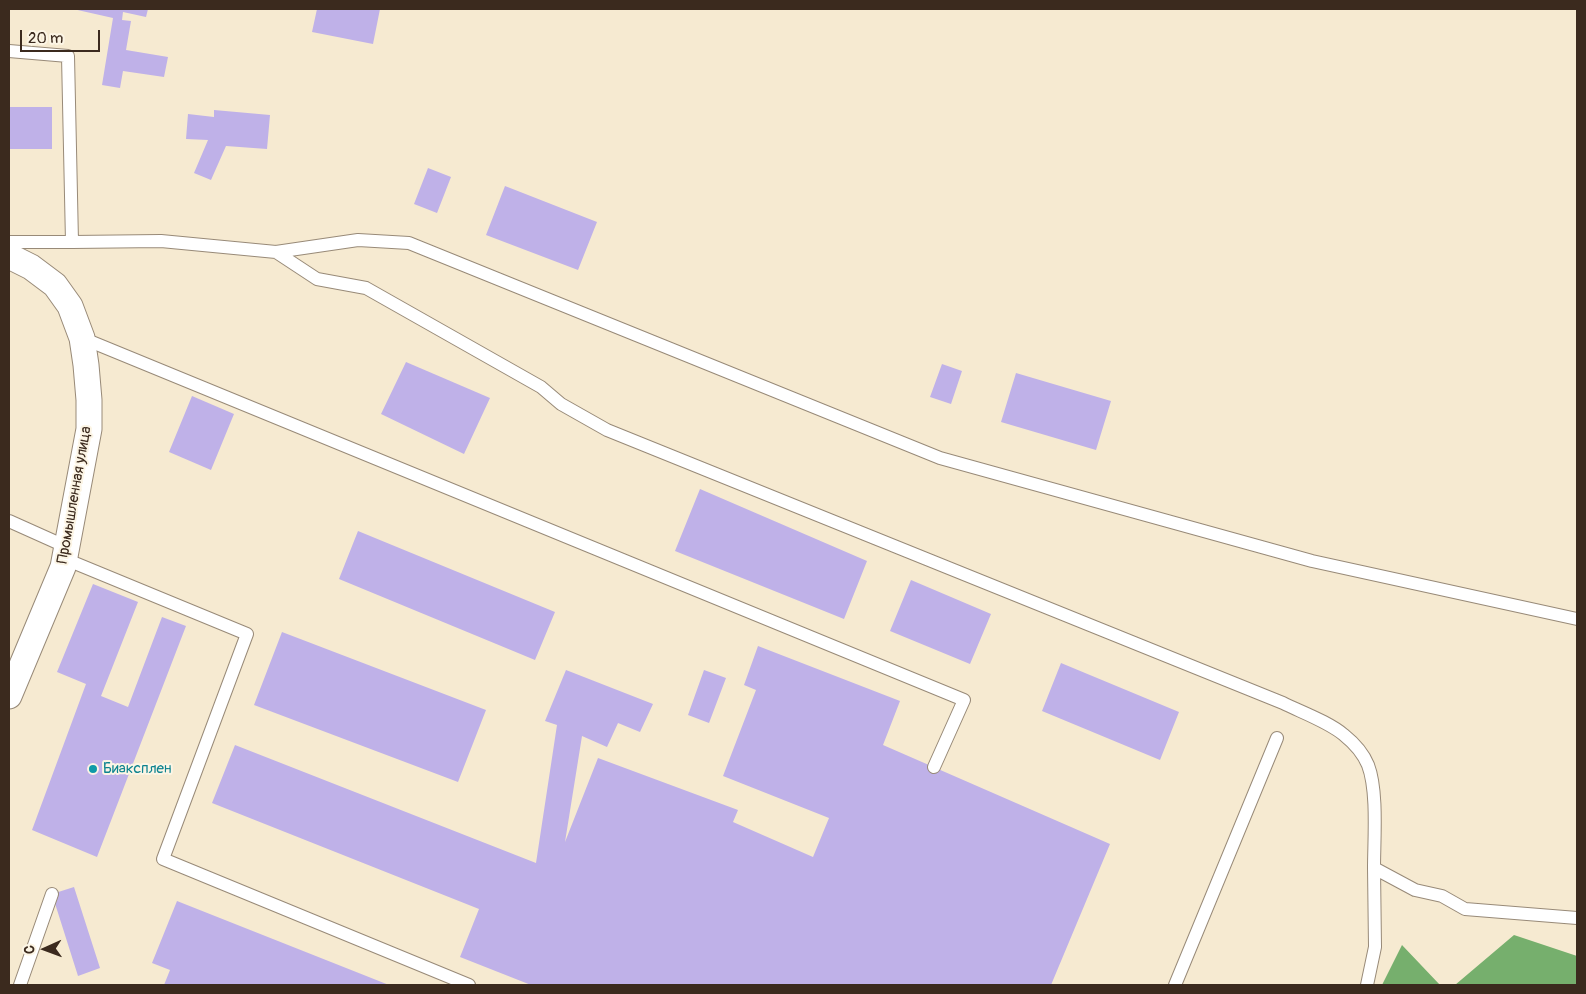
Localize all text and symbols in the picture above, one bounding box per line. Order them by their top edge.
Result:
scale bar [22,20,102,52]
text: 20 m [28,29,63,48]
street label: Промышленная улица [54,425,96,565]
place label: Биаксплен [103,760,171,778]
marker: Биаксплен [87,763,99,775]
north arrow [20,924,70,974]
text: С [21,945,38,954]

